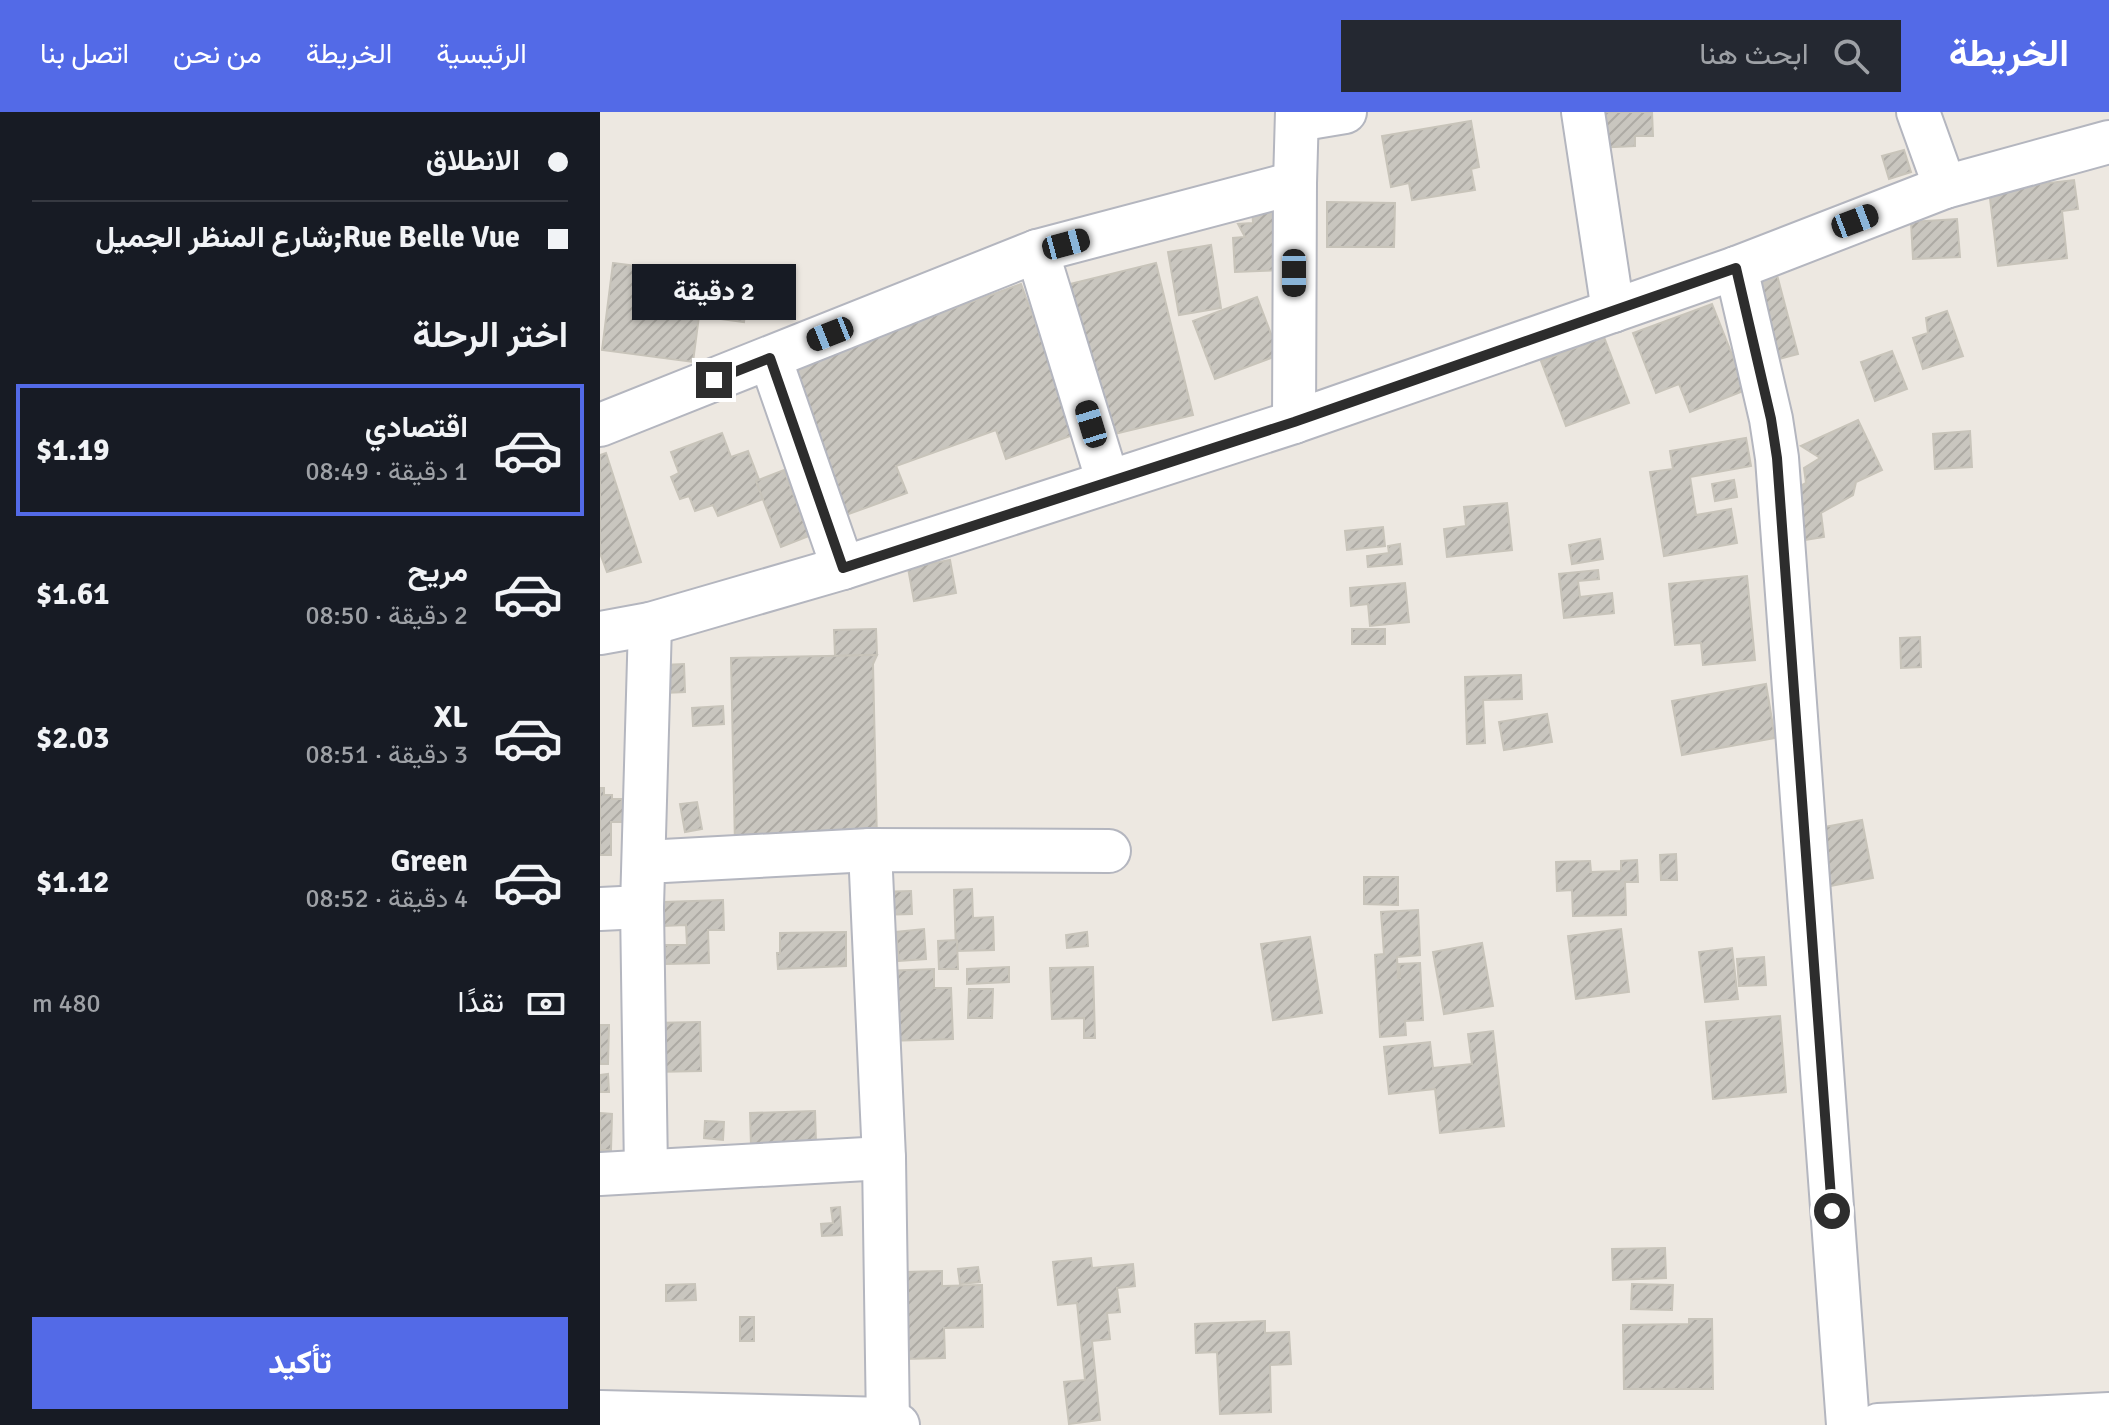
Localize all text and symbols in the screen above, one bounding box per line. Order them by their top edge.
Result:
search box [1341,20,1901,92]
text: الخريطة [1949,30,2069,77]
icon: search [1829,34,1873,78]
text: ابحث هنا [1699,36,1809,73]
text: اتصل بنا [40,37,129,71]
text: من نحن [173,37,262,71]
text: الخريطة [306,37,392,71]
text: الرئيسية [436,37,527,71]
text: الانطلاق [426,142,520,179]
car [1828,201,1882,241]
text: Rue Belle Vue;شارع المنظر الجميل [95,219,520,256]
car [1040,226,1092,262]
car [1282,249,1306,297]
callout: 2 دقيقة [632,264,796,320]
text: 2 دقيقة [673,276,755,308]
text: اختر الرحلة [412,313,568,358]
car [803,314,857,354]
route end [696,362,732,398]
car [1073,398,1109,450]
text: اقتصادي [365,409,468,446]
icon: car [492,414,564,486]
text: $1.19 [36,432,109,469]
text: 1 دقيقة · 08:49 [306,456,468,488]
text: مريح [408,553,468,590]
icon: car [492,558,564,630]
text: $1.61 [36,576,109,613]
text: 2 دقيقة · 08:50 [306,600,468,632]
text: XL [434,699,468,736]
icon: car [492,702,564,774]
text: $2.03 [36,720,109,757]
text: 3 دقيقة · 08:51 [306,739,468,771]
text: Green [391,843,468,880]
icon: car [492,846,564,918]
text: $1.12 [36,864,109,901]
text: 4 دقيقة · 08:52 [306,883,468,915]
icon: cash [524,982,568,1026]
text: نقدًا [458,984,504,1021]
text: 480 m [32,988,101,1020]
route start [1814,1193,1850,1229]
button: تأكيد [32,1317,568,1409]

